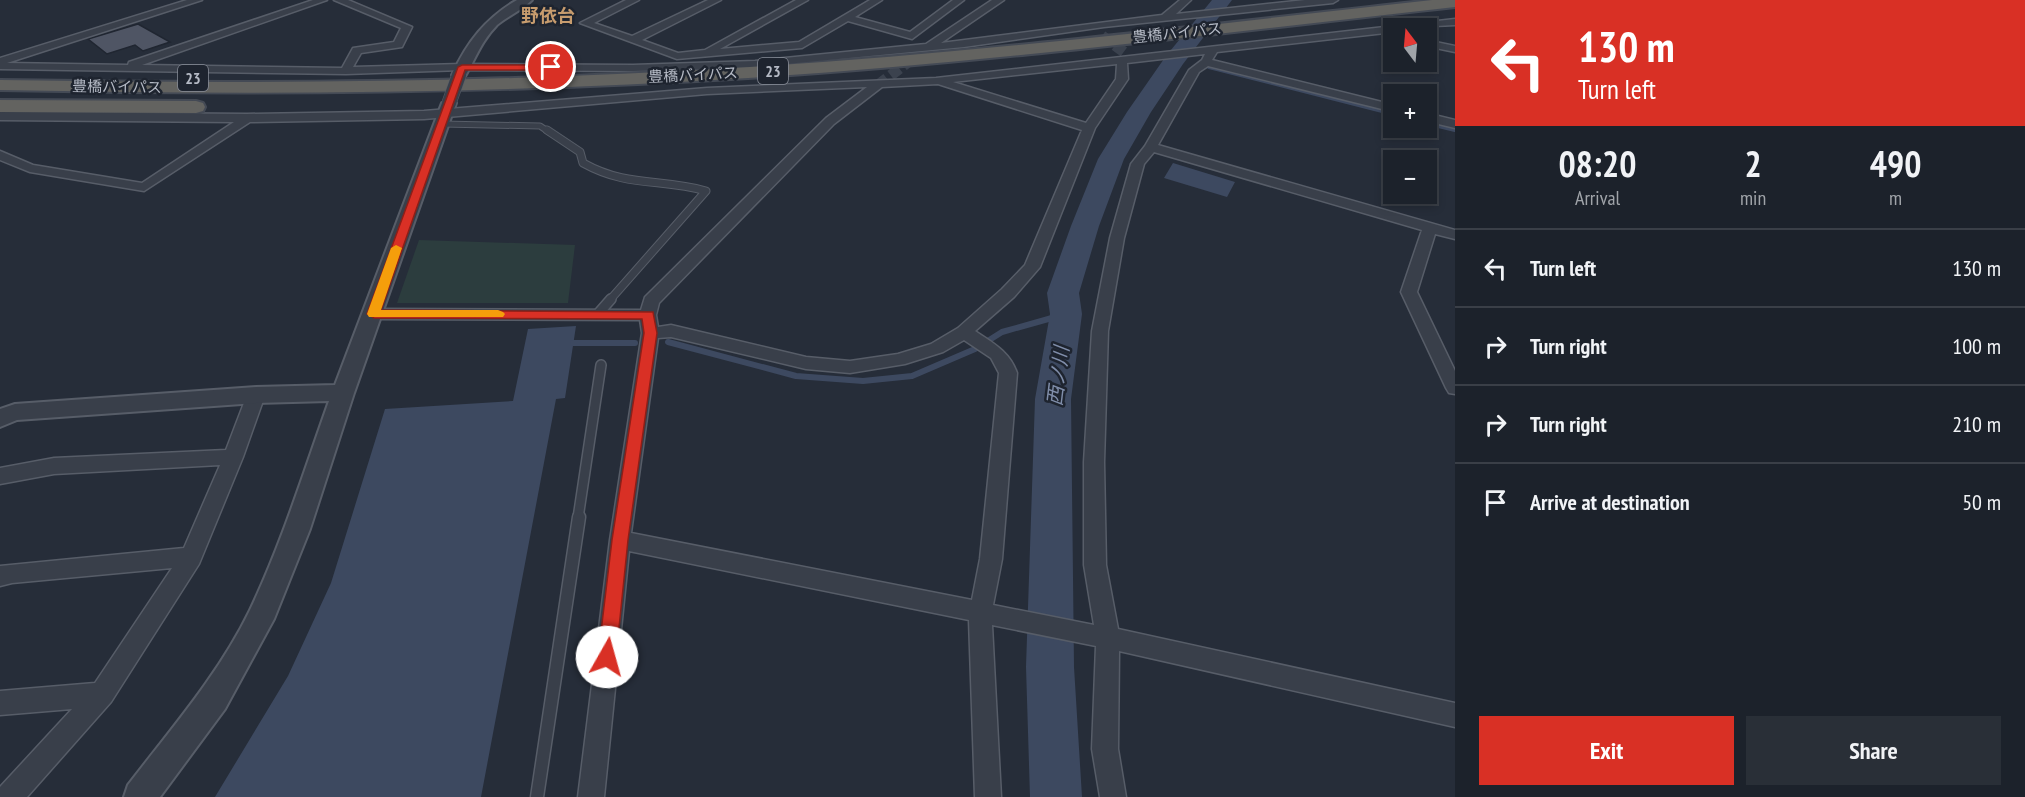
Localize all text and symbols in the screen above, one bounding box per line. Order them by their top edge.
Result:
district label: 野依台 [521,4,575,27]
street label: 豊橋バイパス [1131,18,1223,47]
north arrow [1383,18,1437,72]
map controls [1383,18,1437,204]
text: 130 m [1578,19,1675,74]
icon: left [1479,24,1557,102]
pin [525,41,576,92]
icon: arrive [534,50,567,83]
road number: 23 [758,58,788,84]
street label: 豊橋バイパス [648,63,738,86]
road number: 23 [178,65,208,91]
text: Turn left [1578,72,1656,106]
street label: 豊橋バイパス [72,76,162,97]
button: + [1383,84,1437,138]
text: 08:20 [1559,140,1636,187]
text: 2 [1744,140,1762,187]
text: 490 [1870,140,1921,187]
button: − [1383,150,1437,204]
text: Arrival [1575,185,1620,211]
text: min [1740,185,1766,211]
text: m [1889,185,1902,211]
icon: left [1479,252,1512,285]
text: Turn left [1530,254,1596,282]
text: 130 m [1952,254,2001,282]
icon: right [1479,330,1512,363]
text: Turn right [1530,332,1607,360]
text: 100 m [1952,332,2001,360]
water label: 西ノ川 [1041,343,1075,407]
icon: right [1479,408,1512,441]
text: Turn right [1530,410,1607,438]
text: 210 m [1952,410,2001,438]
icon: arrive [1479,486,1512,519]
text: Arrive at destination [1530,488,1690,516]
text: 50 m [1962,488,2001,516]
position arrow [575,625,639,689]
button: Exit [1479,716,1734,785]
button: Share [1746,716,2001,785]

